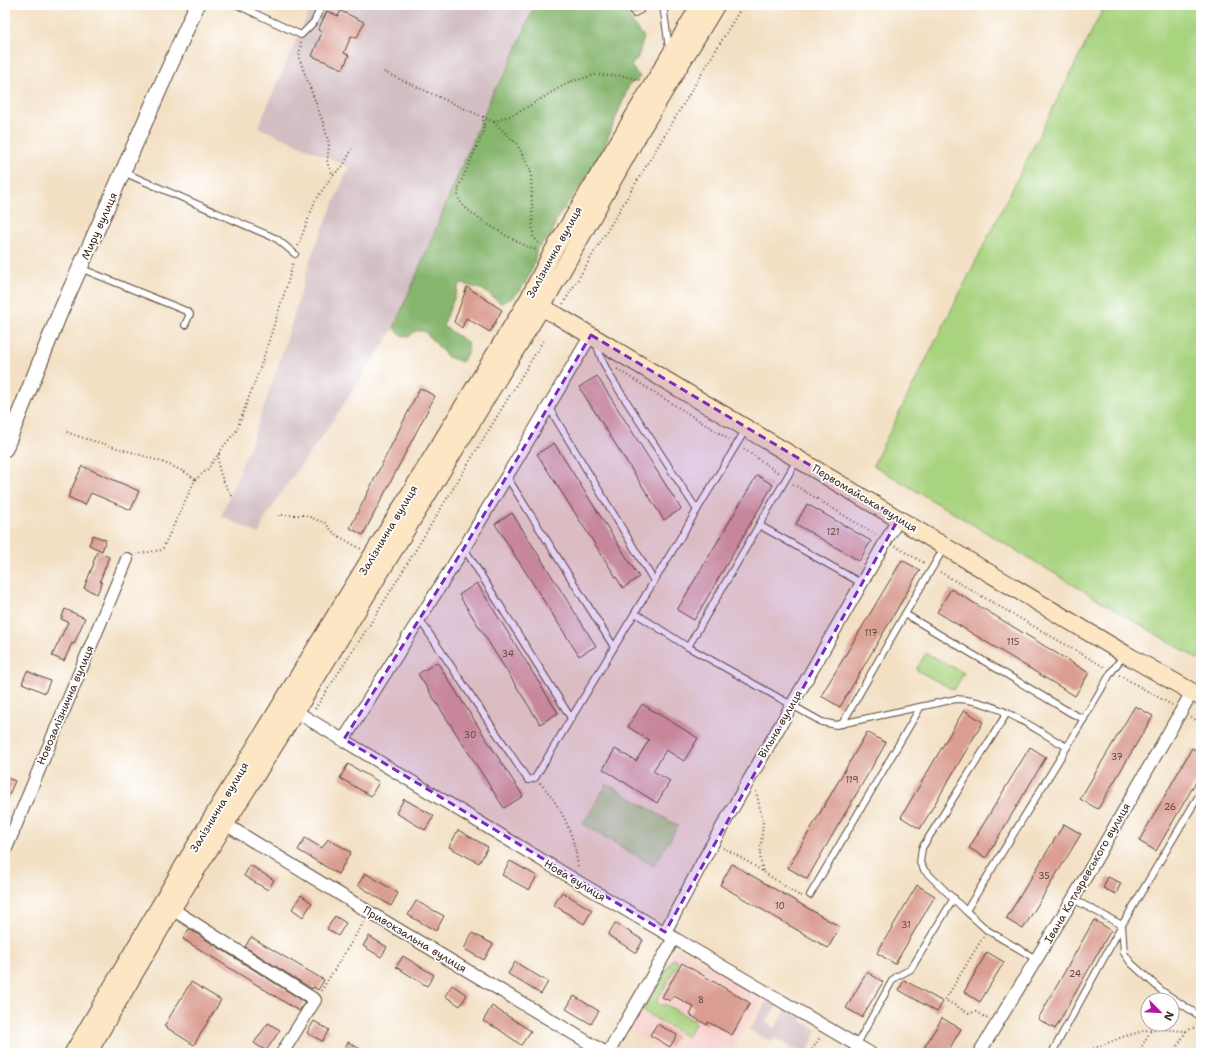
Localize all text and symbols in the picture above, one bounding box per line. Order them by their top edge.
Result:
street label: Миру вулиця [78,190,121,262]
street label: Залізнична вулиця [523,204,586,301]
street label: Первомайська вулиця [809,461,920,536]
street label: Залізнична вулиця [356,482,421,578]
house number: 121 [827,526,839,538]
house number: 117 [864,627,878,639]
house number: 115 [1007,636,1019,648]
street label: Новозалізнична вулиця [33,643,97,767]
house number: 34 [502,648,514,660]
street label: Вільна вулиця [755,687,806,761]
house number: 30 [464,729,476,741]
house number: 37 [1111,751,1123,763]
street label: Залізнична вулиця [187,759,252,855]
house number: 119 [845,774,859,786]
street label: Івана Котляревського вулиця [1041,800,1134,946]
house number: 26 [1164,801,1176,813]
street label: Нова вулиця [541,856,608,905]
house number: 35 [1038,870,1050,882]
house number: 10 [775,900,785,912]
street label: Привокзальна вулиця [360,903,469,976]
house number: 31 [901,919,911,931]
house number: 24 [1069,968,1081,980]
north arrow [1140,992,1180,1032]
house number: 8 [698,994,704,1006]
text: N [1160,1009,1177,1023]

